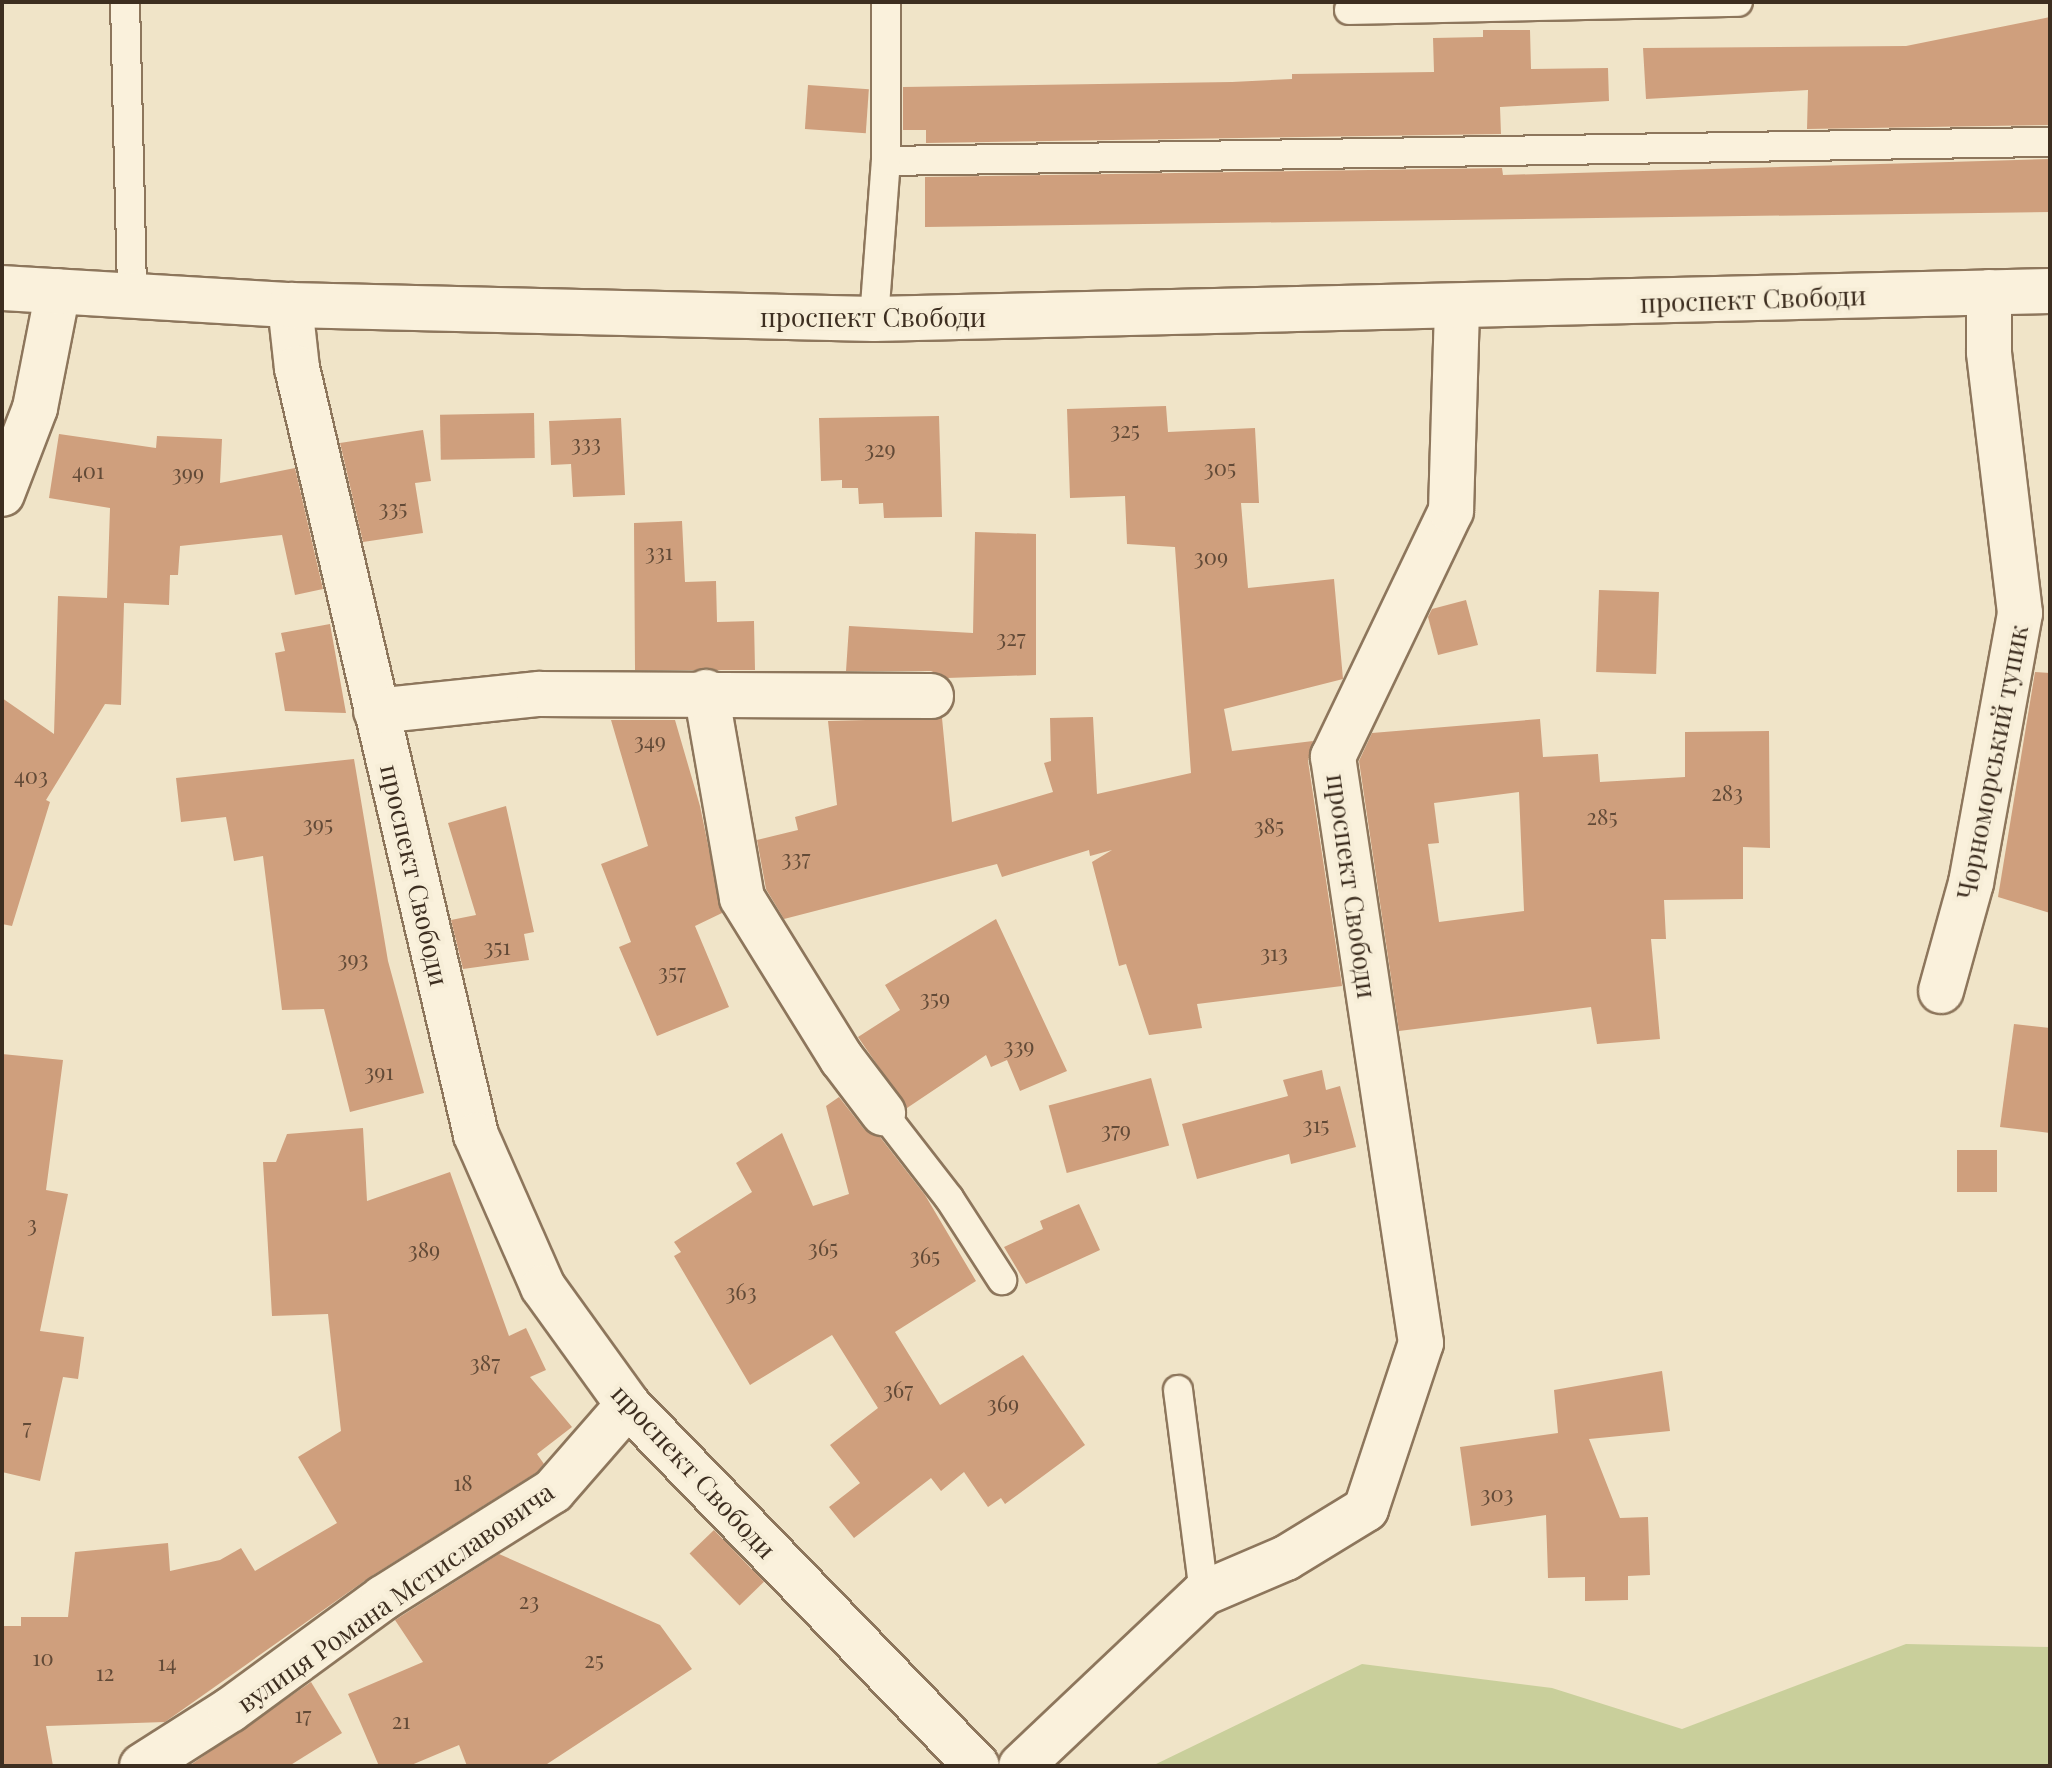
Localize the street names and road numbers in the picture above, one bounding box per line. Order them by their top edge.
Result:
street label: проспект Свободи [1639,279,1867,319]
street label: проспект Свободи [760,301,986,333]
street label: Чорноморський тупик [1950,622,2034,902]
street label: проспект Свободи [374,761,456,989]
street label: проспект Свободи [1321,772,1383,1000]
street label: проспект Свободи [605,1378,783,1564]
street label: вулиця Романа Мстиславовича [231,1475,559,1719]

